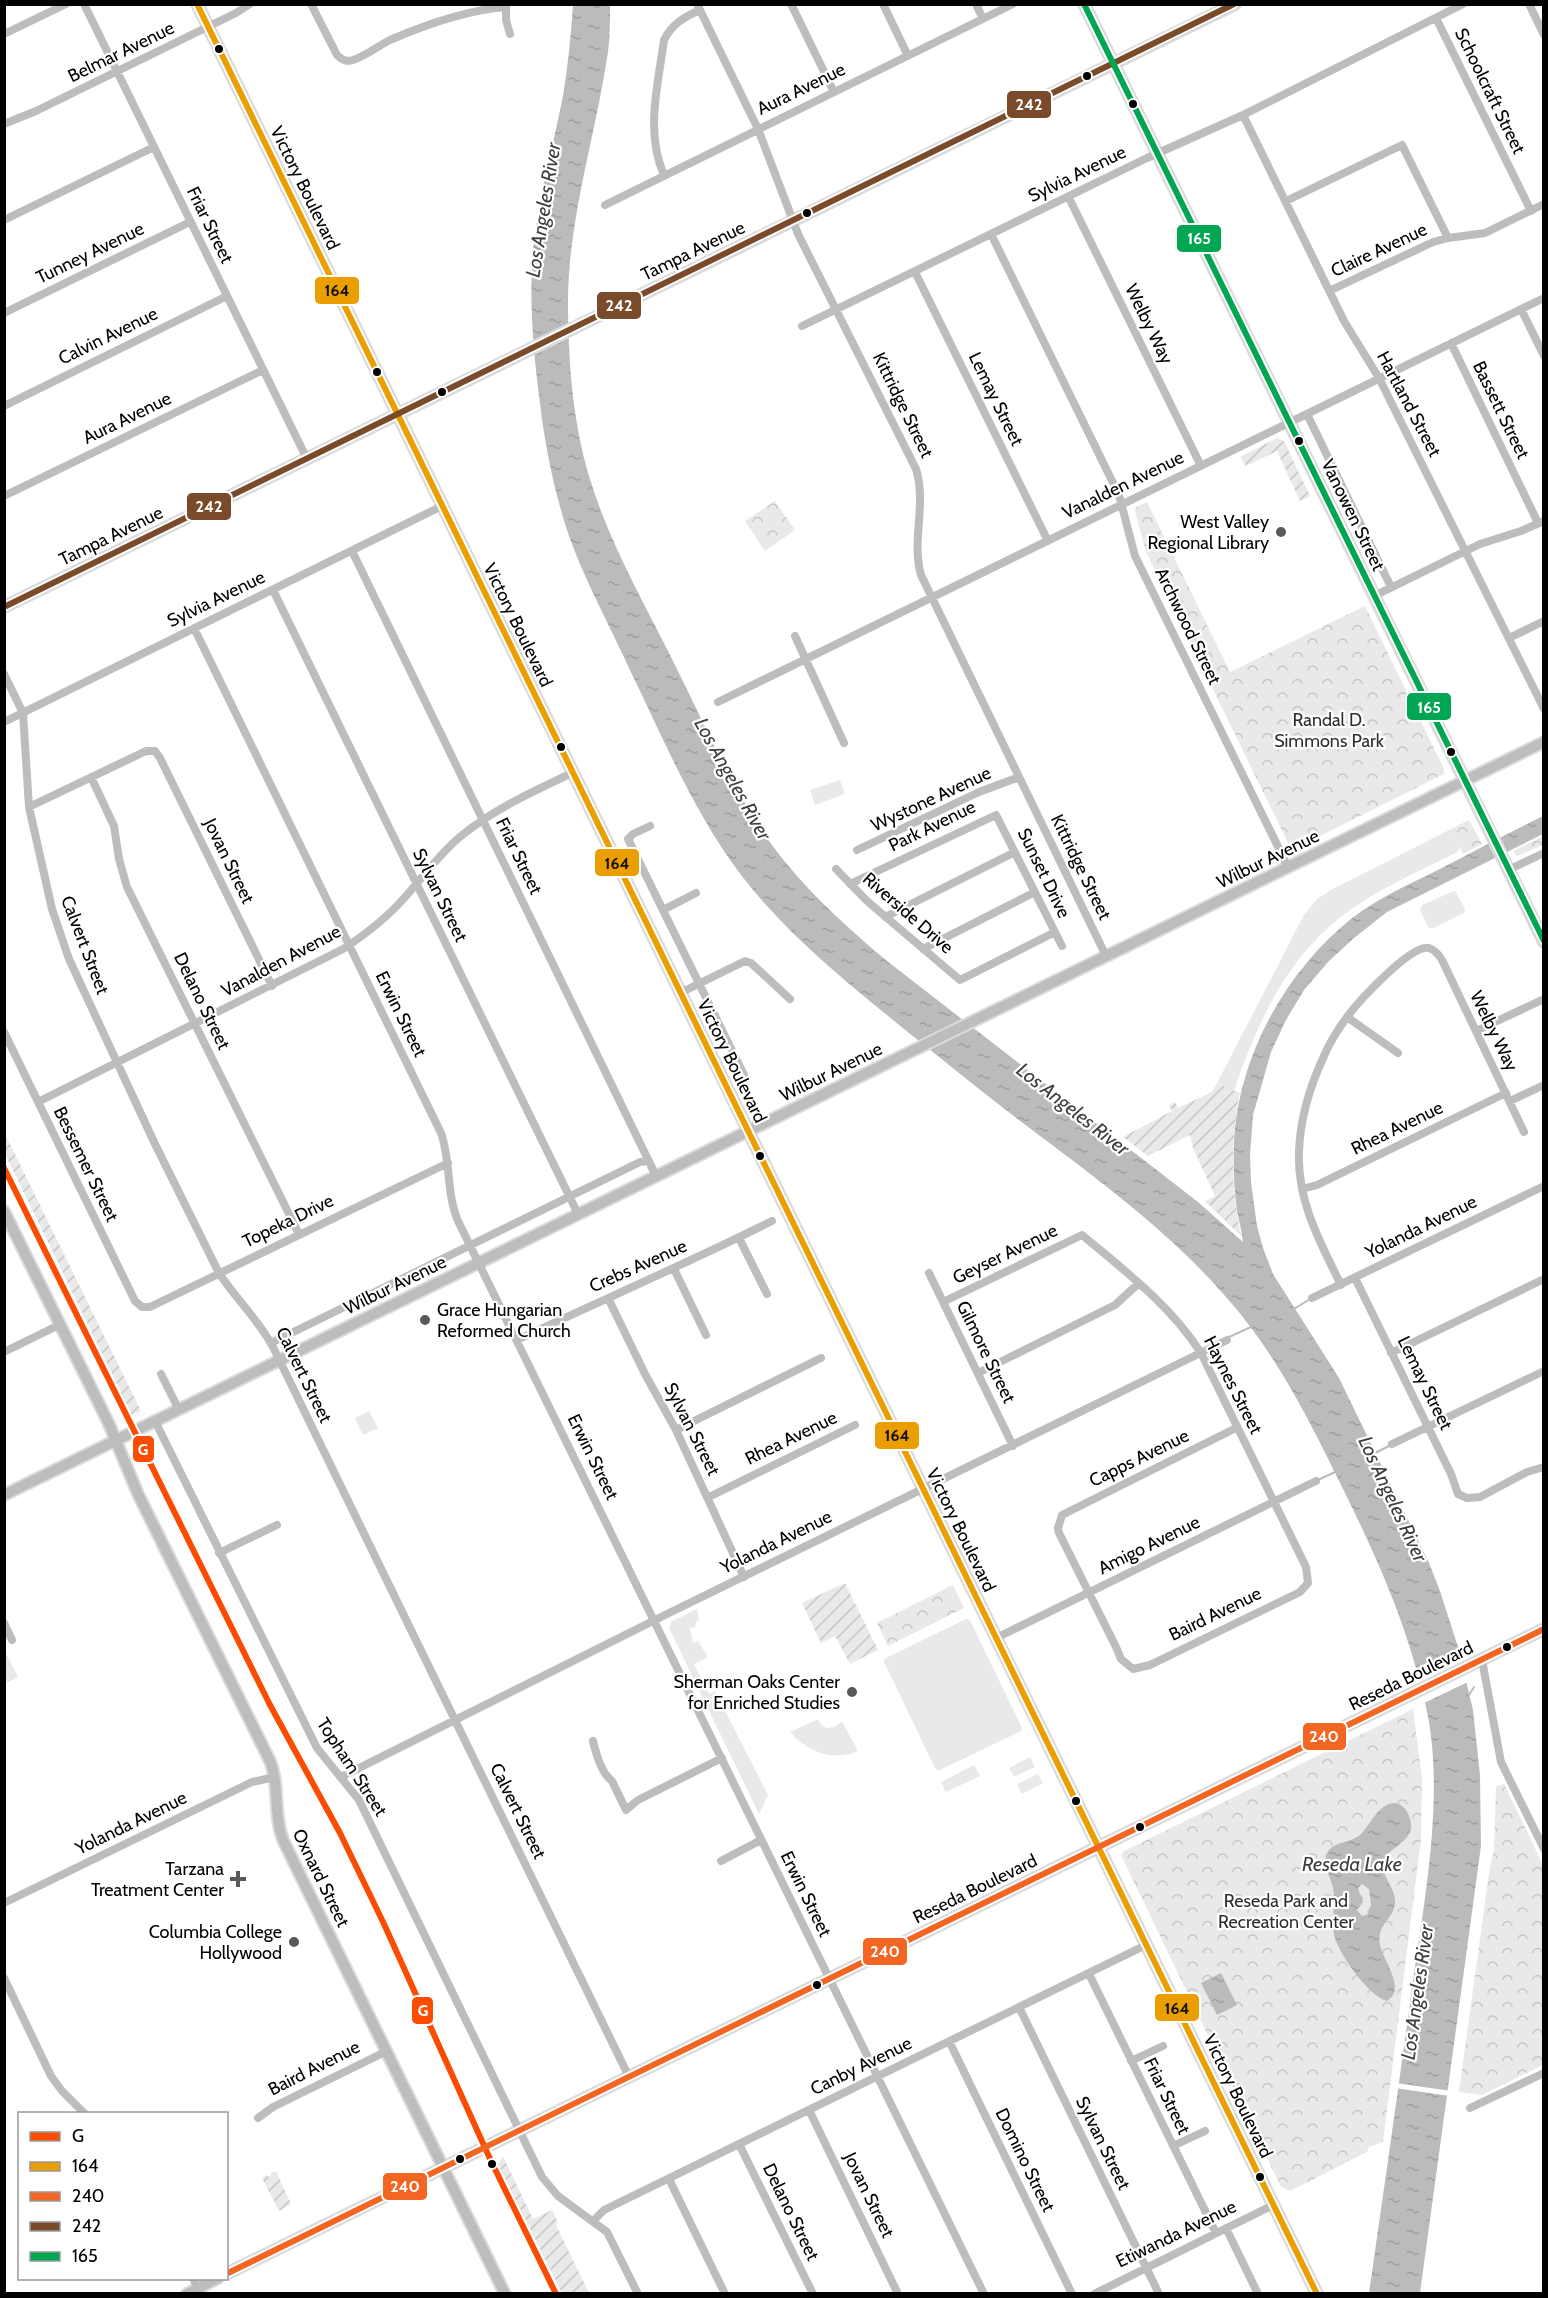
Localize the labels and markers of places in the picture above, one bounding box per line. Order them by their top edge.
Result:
unlabelled marker [213,43,225,55]
unlabelled marker [1081,70,1093,82]
unlabelled marker [1127,98,1139,110]
unlabelled marker [801,207,813,219]
unlabelled marker [371,366,383,378]
unlabelled marker [436,386,448,398]
unlabelled marker [1293,435,1305,447]
place label: West Valley Regional Library [1147,511,1269,554]
marker: West Valley Regional Library [1274,525,1288,539]
unlabelled marker [555,741,567,753]
unlabelled marker [1445,746,1457,758]
unlabelled marker [754,1150,766,1162]
place label: Grace Hungarian Reformed Church [437,1299,571,1342]
marker: Grace Hungarian Reformed Church [418,1313,432,1327]
unlabelled marker [1501,1641,1513,1653]
place label: Sherman Oaks Center for Enriched Studies [674,1671,840,1714]
marker: Sherman Oaks Center for Enriched Studies [845,1685,859,1699]
unlabelled marker [1070,1795,1082,1807]
unlabelled marker [1134,1821,1146,1833]
place label: Tarzana Treatment Center [91,1858,224,1901]
marker: Tarzana Treatment Center [229,1870,247,1888]
place label: Columbia College Hollywood [149,1921,282,1964]
marker: Columbia College Hollywood [287,1935,301,1949]
unlabelled marker [811,1979,823,1991]
unlabelled marker [454,2153,466,2165]
unlabelled marker [486,2158,498,2170]
unlabelled marker [1254,2171,1266,2183]

